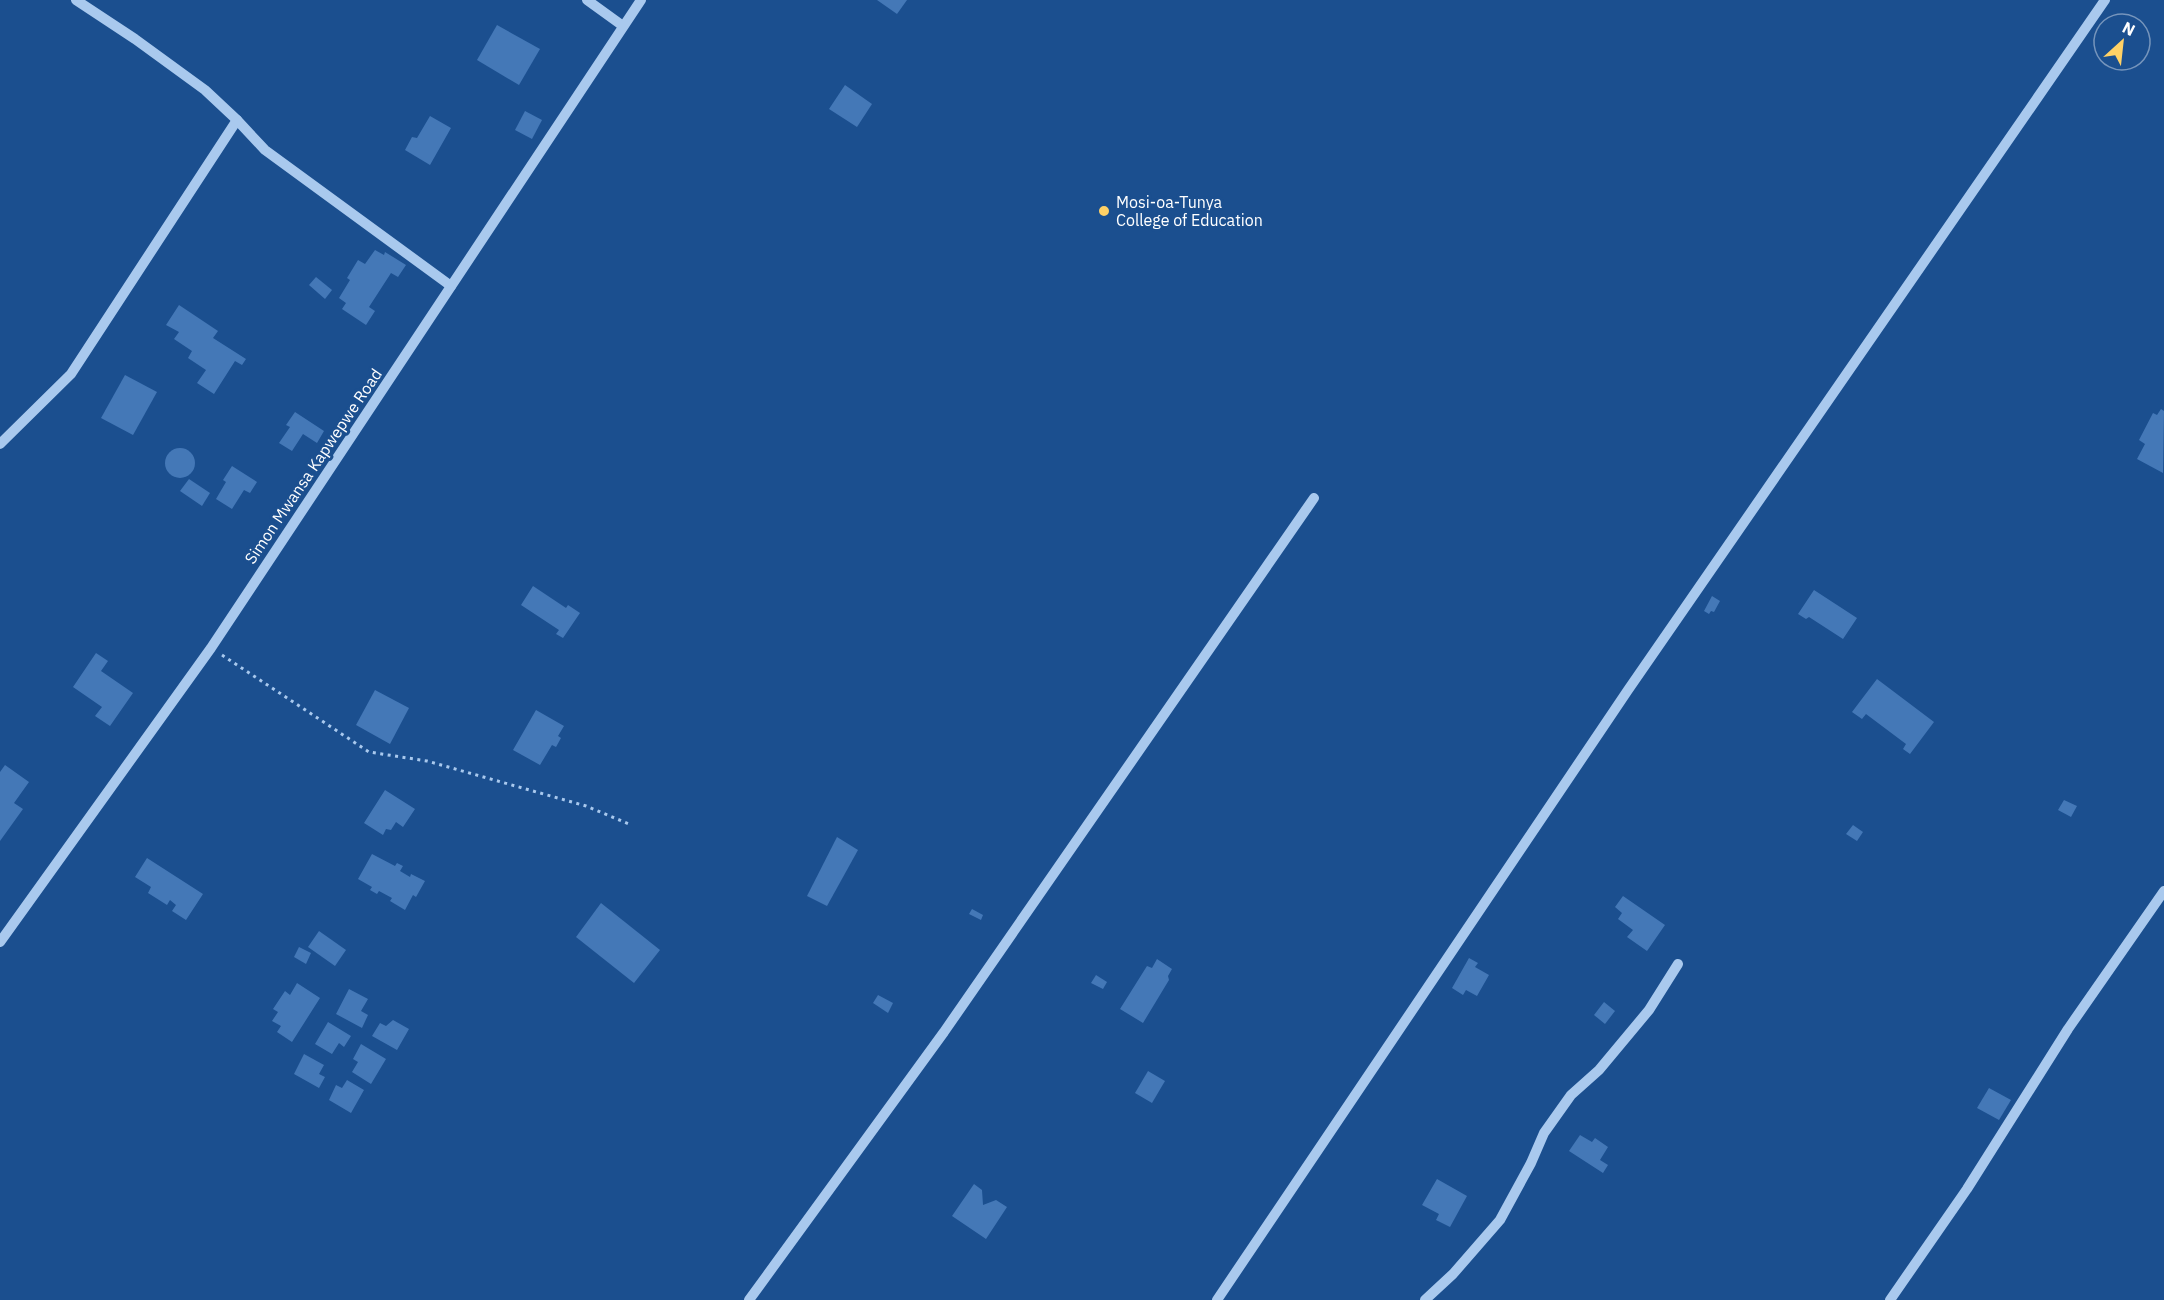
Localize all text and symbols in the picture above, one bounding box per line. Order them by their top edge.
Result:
north arrow [2092,12,2152,72]
text: N [2119,17,2139,40]
place label: Mosi-oa-Tunya College of Education [1116,192,1263,230]
marker: Mosi-oa-Tunya College of Education [1097,204,1111,218]
street label: Simon Mwansa Kapwepwe Road [240,364,386,568]

